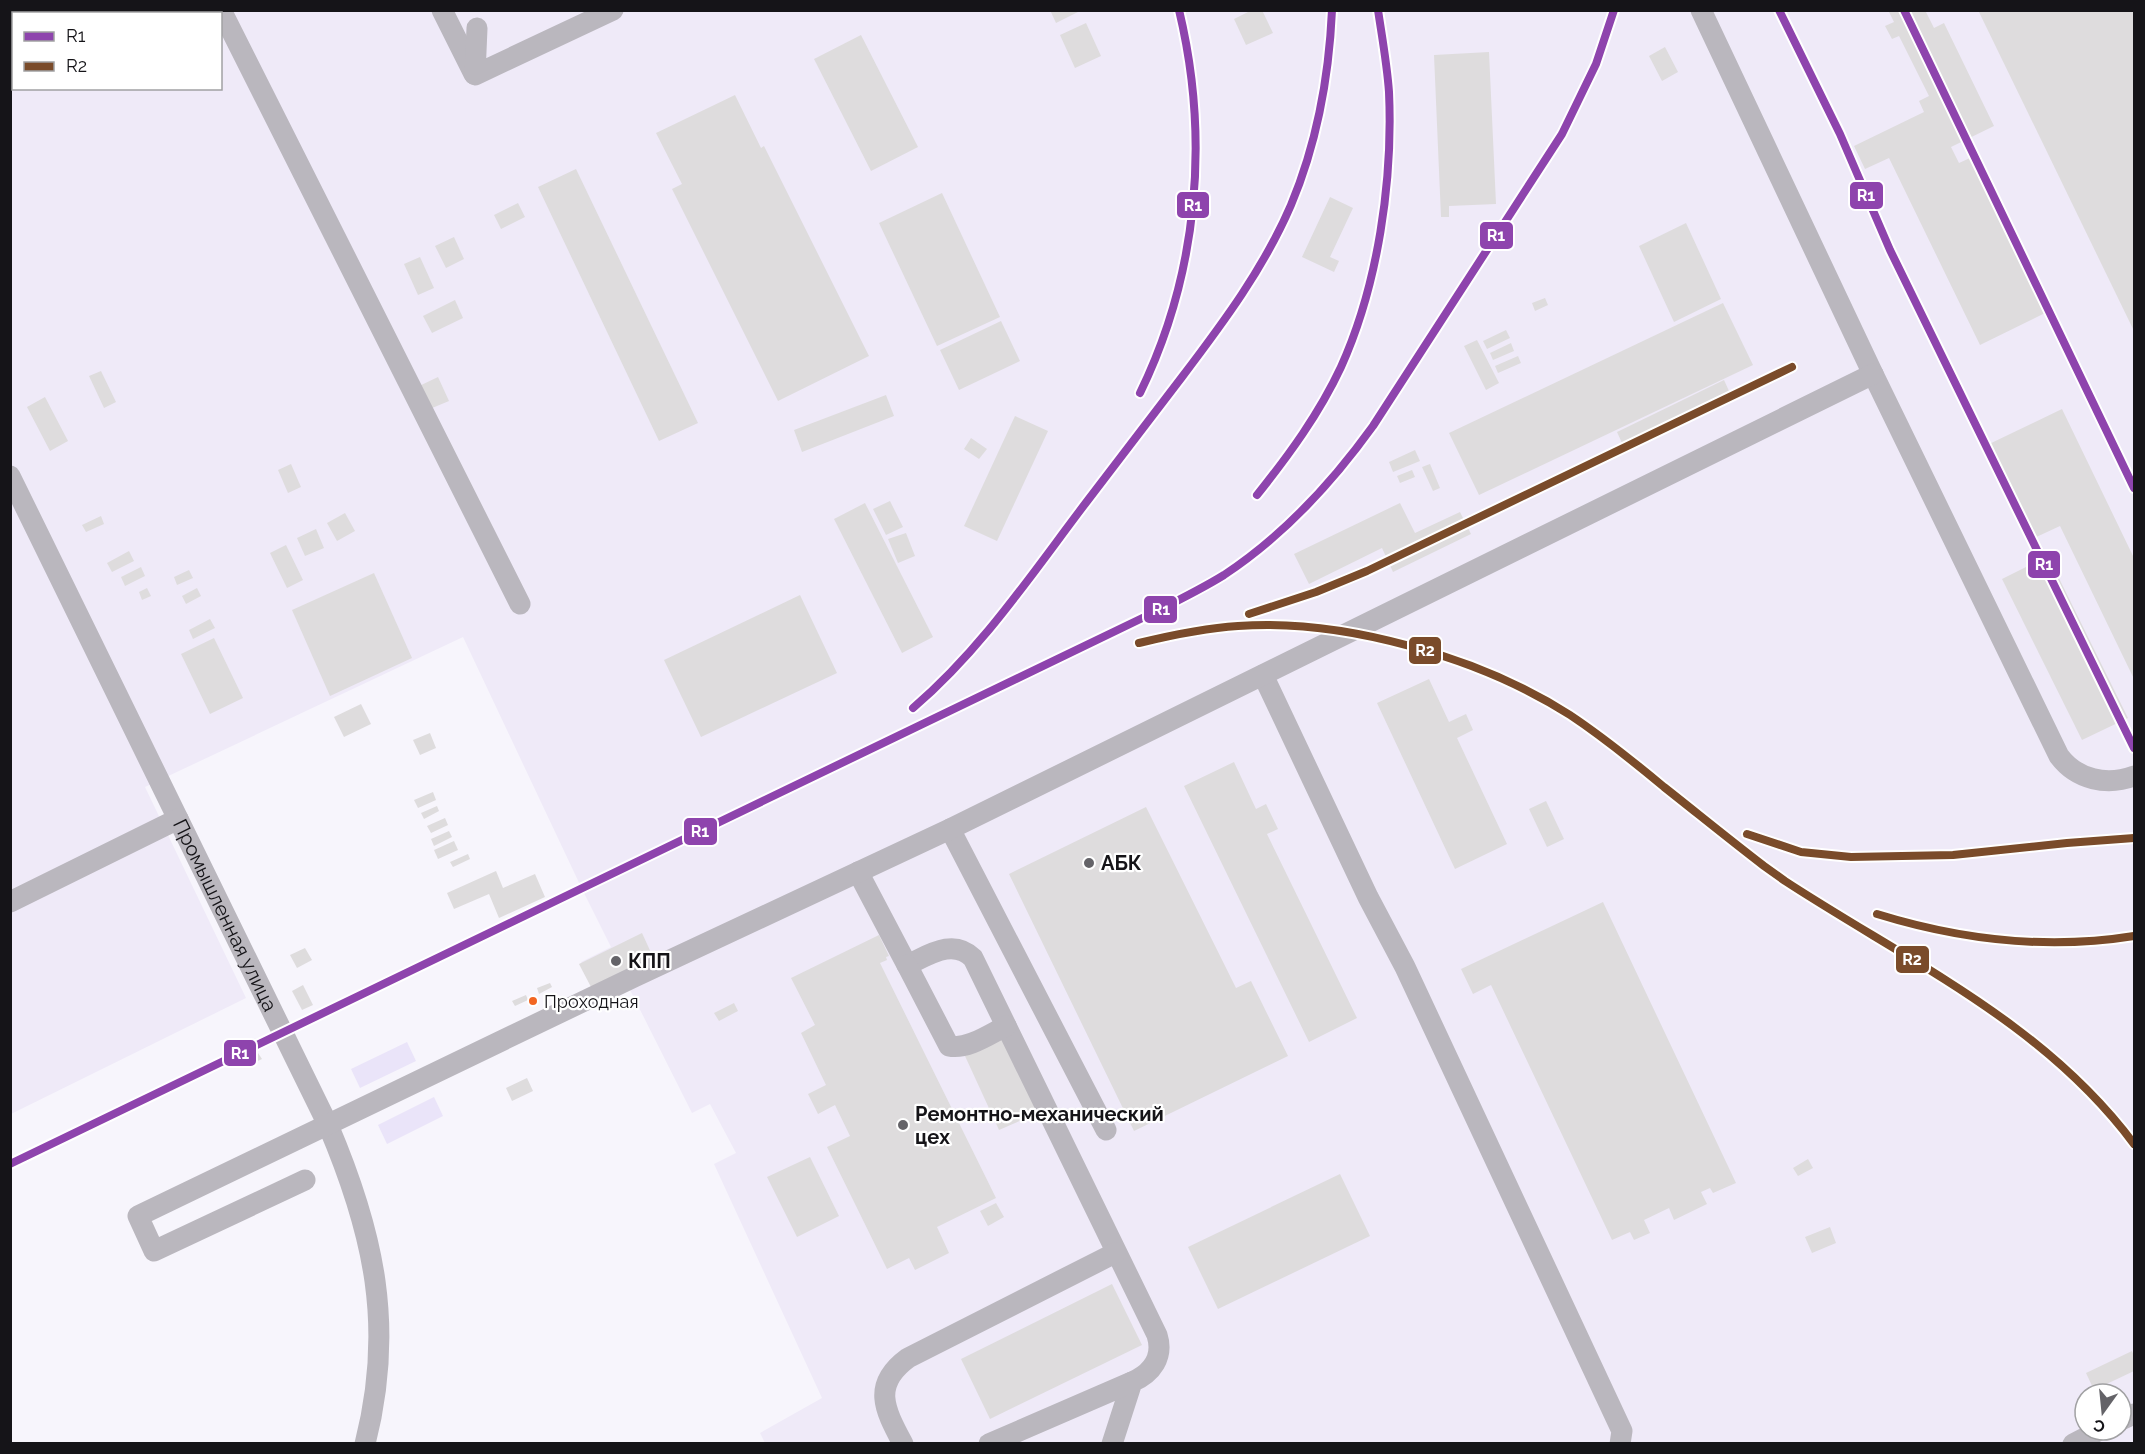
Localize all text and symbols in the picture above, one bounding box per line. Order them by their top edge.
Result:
legend [12,12,222,90]
text: R1 [66,25,86,46]
text: R2 [66,55,87,76]
line badge: R1 [1849,181,1884,210]
text: R1 [1857,186,1875,205]
line badge: R1 [1176,191,1210,219]
text: R1 [1184,196,1202,215]
line badge: R1 [1479,221,1514,250]
text: R1 [1487,226,1505,245]
line badge: R1 [2027,550,2061,579]
text: R1 [2035,555,2053,574]
line badge: R1 [1143,595,1178,624]
text: R1 [1152,600,1170,619]
line badge: R2 [1408,636,1442,665]
text: R2 [1415,641,1435,660]
street label: Промышленная улица [168,815,282,1015]
line badge: R1 [683,817,718,846]
text: R1 [691,822,709,841]
place label: АБК [1101,851,1142,875]
marker: АБК [1082,856,1096,870]
line badge: R2 [1895,945,1930,974]
place label: КПП [628,949,671,973]
text: R2 [1902,950,1922,969]
marker: КПП [609,954,623,968]
place label: Проходная [544,991,639,1012]
marker: Проходная [527,995,539,1007]
line badge: R1 [223,1039,257,1067]
text: R1 [231,1044,249,1063]
place label: Ремонтно-механический цех [915,1102,1164,1149]
marker: Ремонтно-механический цех [896,1118,910,1132]
north arrow [2073,1382,2133,1442]
text: С [2091,1415,2107,1437]

